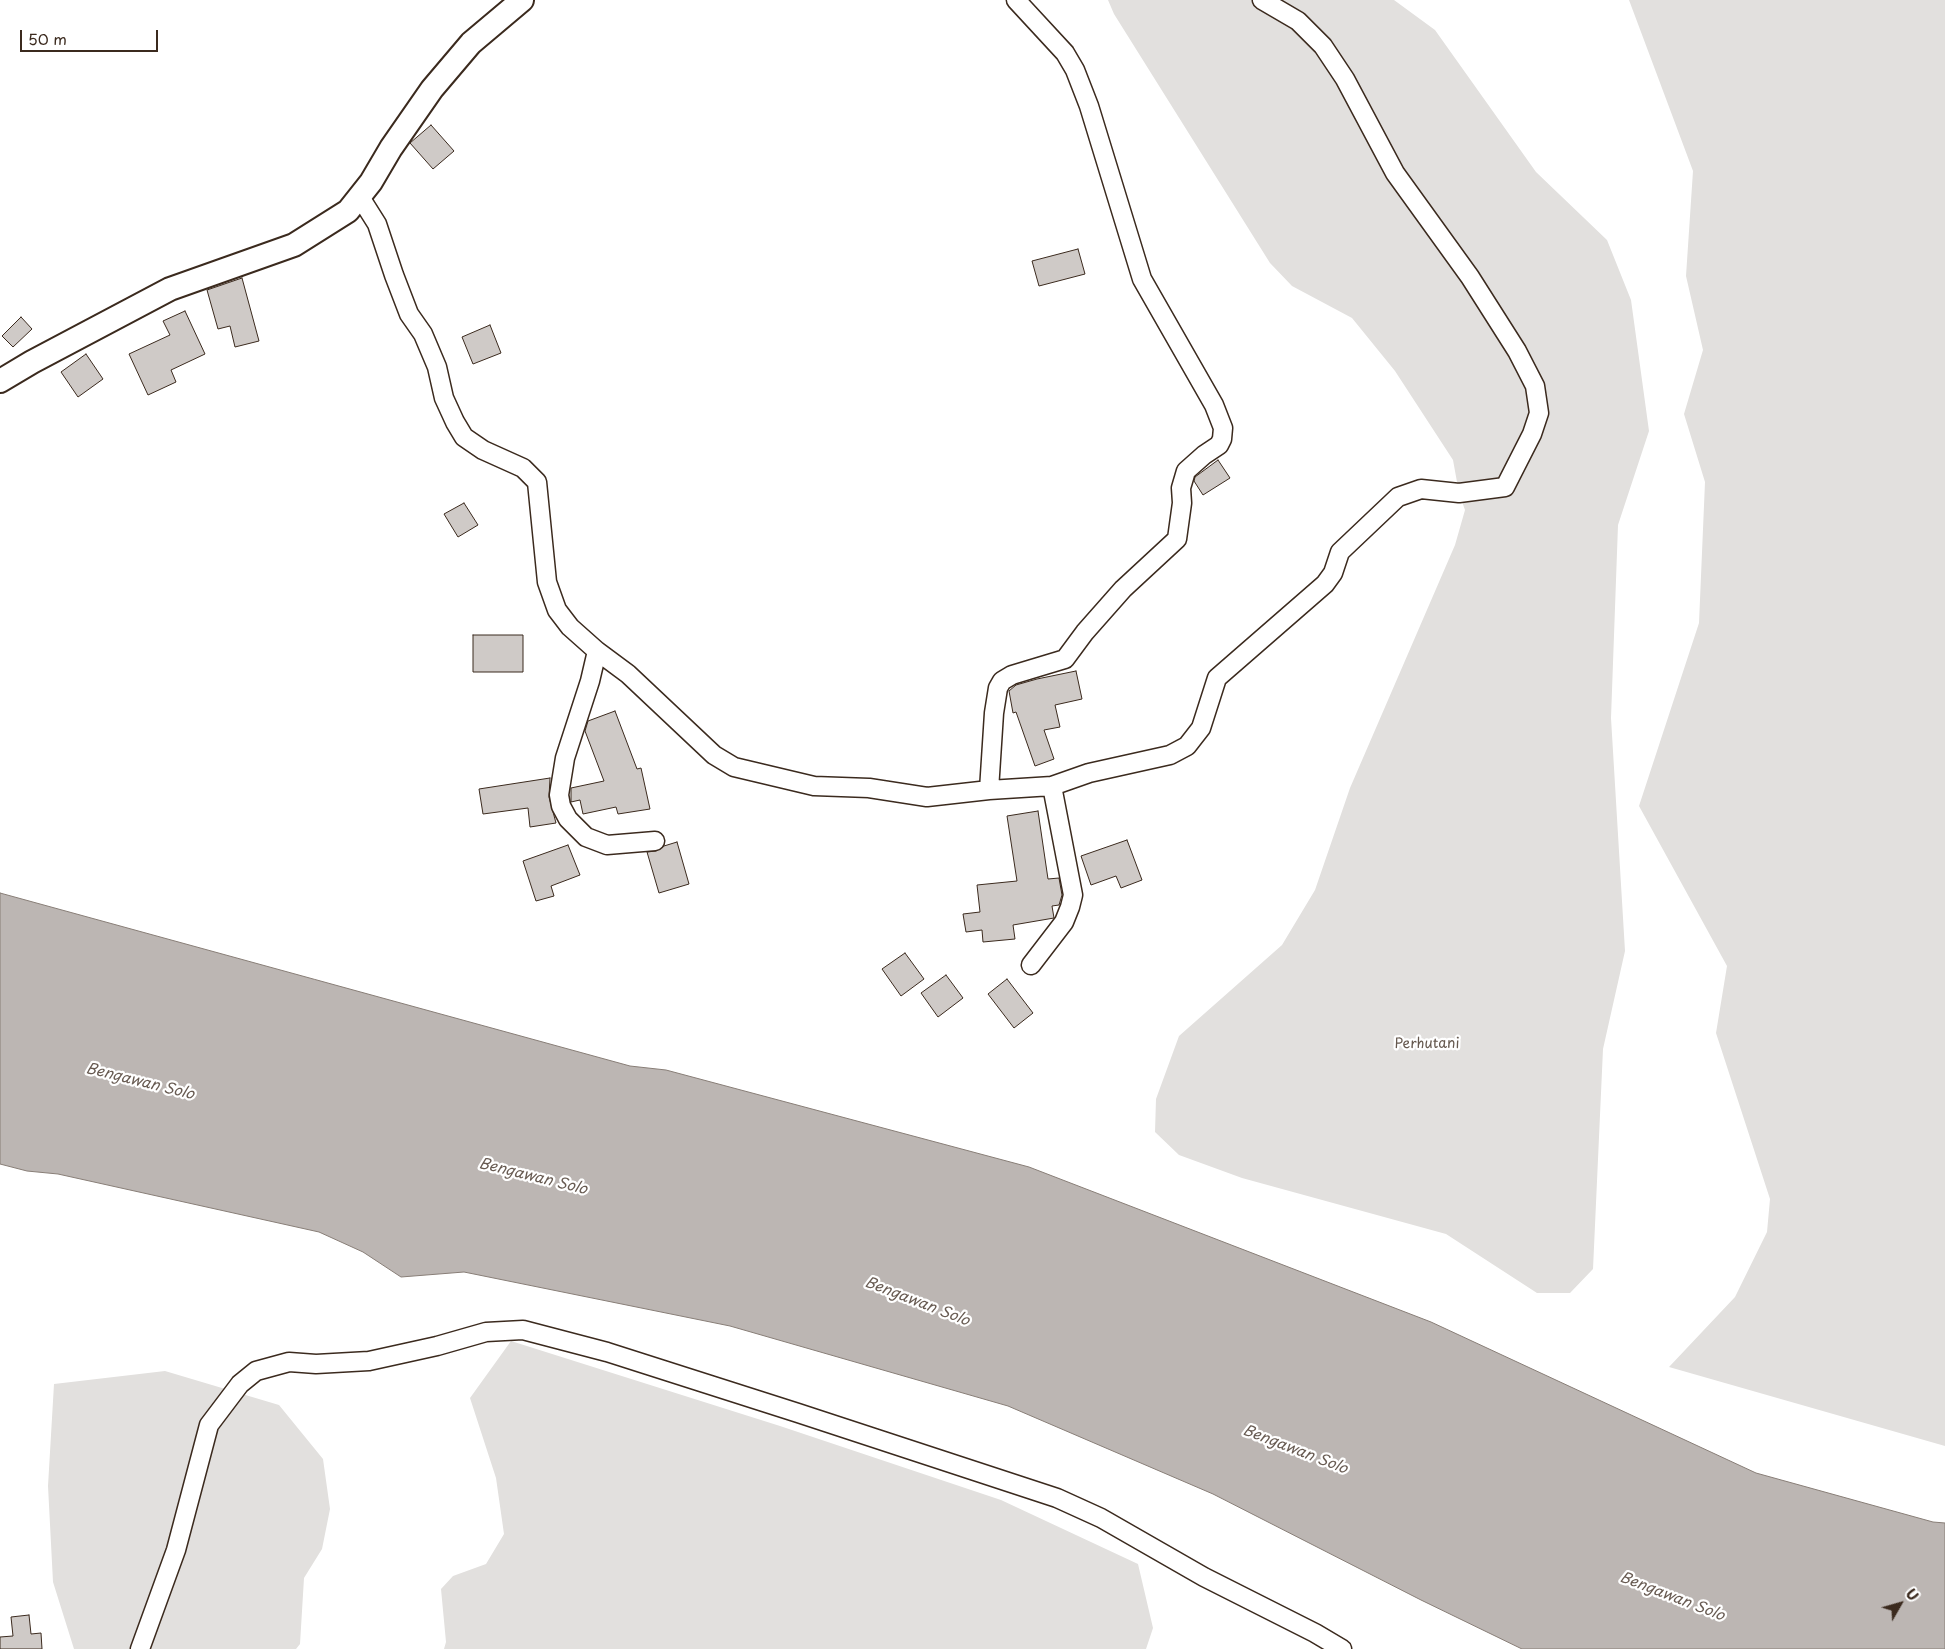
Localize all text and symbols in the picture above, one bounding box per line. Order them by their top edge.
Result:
scale bar [22,20,160,52]
text: 50 m [28,27,67,50]
park label: Perhutani [1395,1036,1459,1052]
water label: Bengawan Solo [84,1060,196,1104]
water label: Bengawan Solo [477,1155,589,1199]
water label: Bengawan Solo [862,1274,972,1330]
water label: Bengawan Solo [1240,1422,1350,1478]
water label: Bengawan Solo [1617,1569,1727,1625]
north arrow [1875,1579,1925,1629]
text: U [1901,1584,1924,1605]

